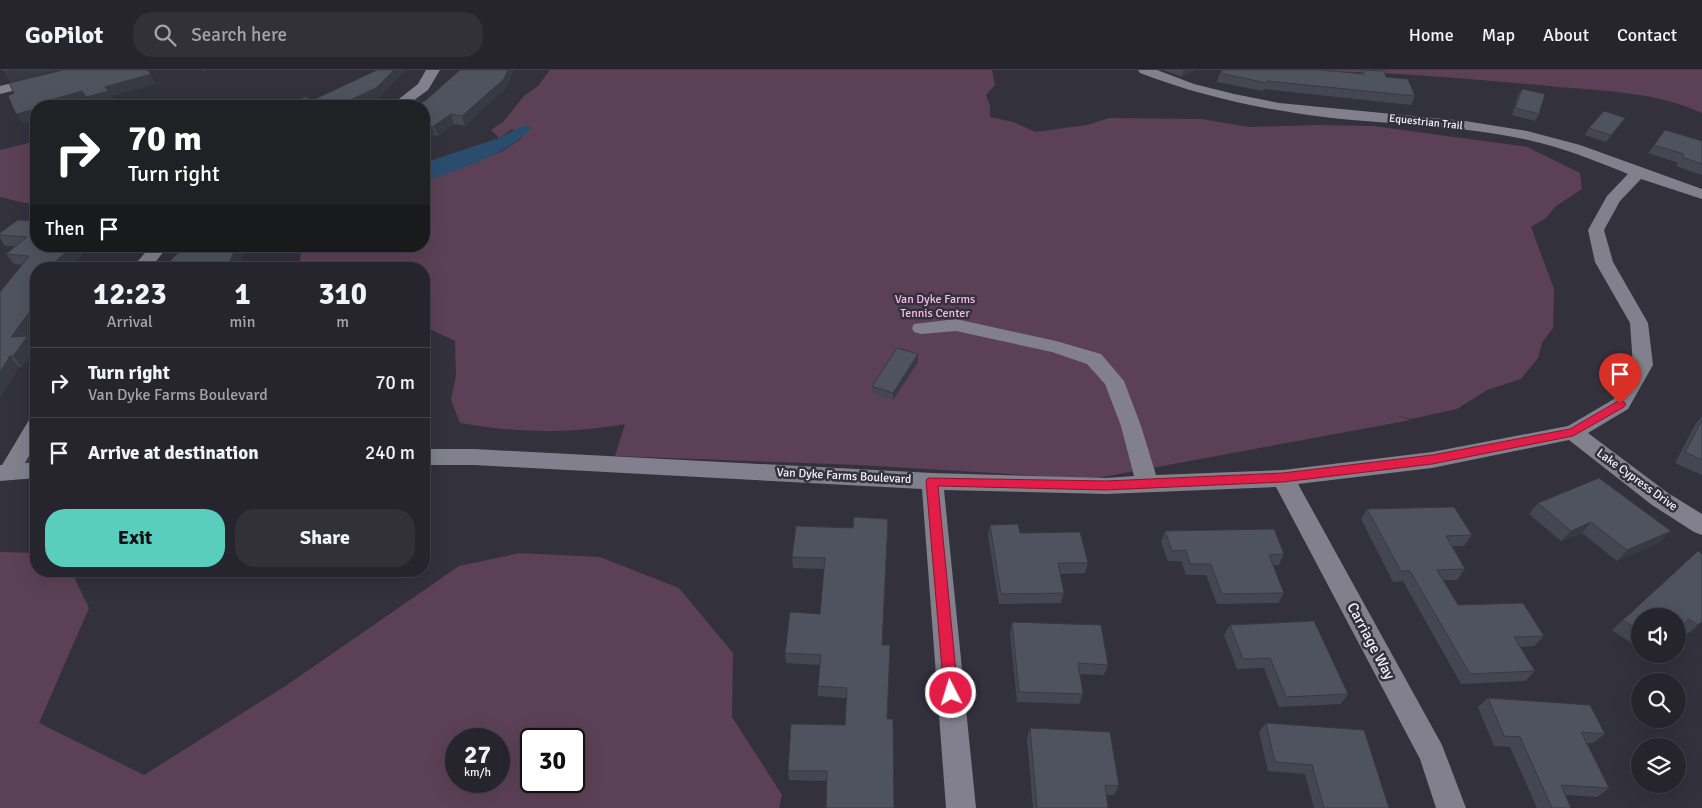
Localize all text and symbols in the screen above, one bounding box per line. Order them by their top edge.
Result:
search box [133,12,483,57]
text: GoPilot [25,20,103,50]
icon: search [151,21,179,49]
text: Search here [191,23,287,47]
text: Home [1409,24,1454,46]
text: Map [1482,24,1515,46]
text: About [1543,24,1589,46]
text: Contact [1617,24,1677,46]
street label: Equestrian Trail [1389,112,1463,132]
text: 70 m [128,117,202,160]
icon: right [45,120,110,185]
text: Turn right [128,160,220,187]
icon: arrive [95,215,123,243]
text: Then [45,217,85,241]
text: 12:23 [93,276,167,313]
text: 1 [234,276,251,313]
text: 310 [318,276,367,313]
park label: Van Dyke Farms Tennis Center [895,292,975,321]
text: Arrival [107,312,153,332]
text: min [230,312,255,332]
text: m [336,312,349,332]
pin [1599,353,1641,404]
icon: arrive [1606,360,1634,388]
text: Turn right [88,361,170,385]
icon: right [45,369,73,397]
text: 70 m [375,371,415,395]
text: Van Dyke Farms Boulevard [88,385,268,405]
icon: arrive [45,439,73,467]
text: Arrive at destination [88,441,259,465]
text: 240 m [365,441,415,465]
street label: Lake Cypress Drive [1594,446,1680,514]
street label: Van Dyke Farms Boulevard [776,465,912,487]
button: Exit [45,509,225,567]
button: Share [235,509,415,567]
street label: Carriage Way [1343,599,1399,683]
map controls [1631,608,1686,793]
button: sound [1631,608,1686,663]
position arrow [924,666,976,718]
button: search [1631,673,1686,728]
speed limit sign: 30 [520,728,585,793]
button: layers [1631,738,1686,793]
text: 27 [464,739,491,770]
text: km/h [464,765,491,780]

